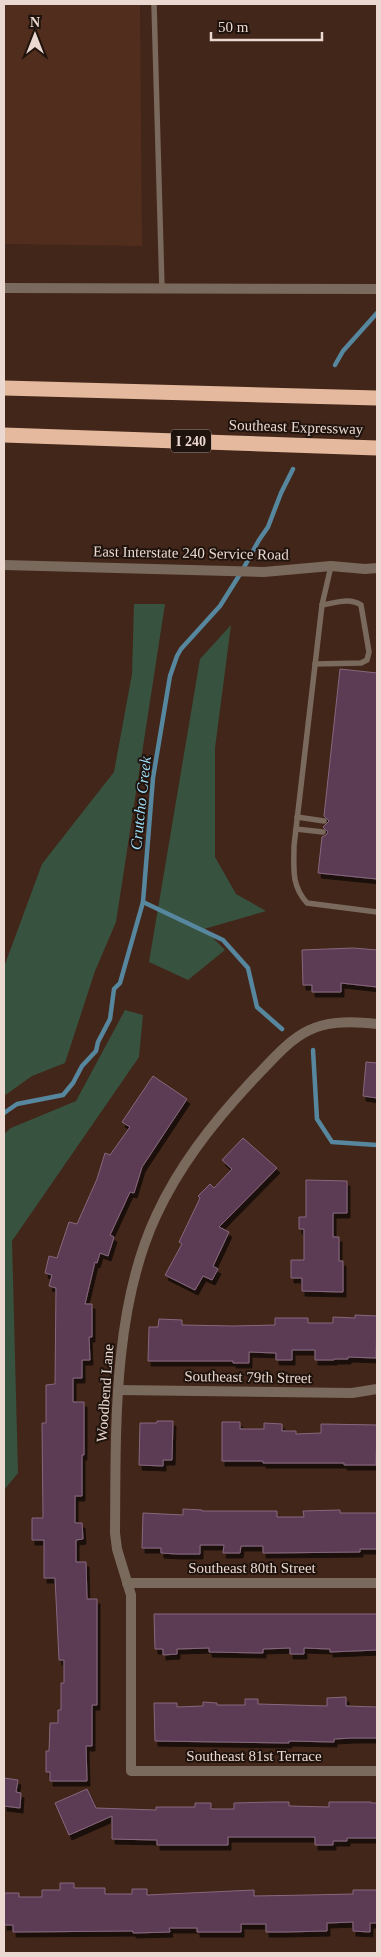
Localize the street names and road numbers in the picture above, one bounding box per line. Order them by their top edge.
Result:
street label: Southeast Expressway [228,417,364,437]
road number: I 240 [171,430,211,452]
street label: East Interstate 240 Service Road [93,543,290,563]
street label: Woodbend Lane [94,1343,116,1443]
street label: Southeast 79th Street [184,1368,313,1386]
street label: Southeast 80th Street [188,1560,317,1576]
street label: Southeast 81st Terrace [186,1748,322,1764]

